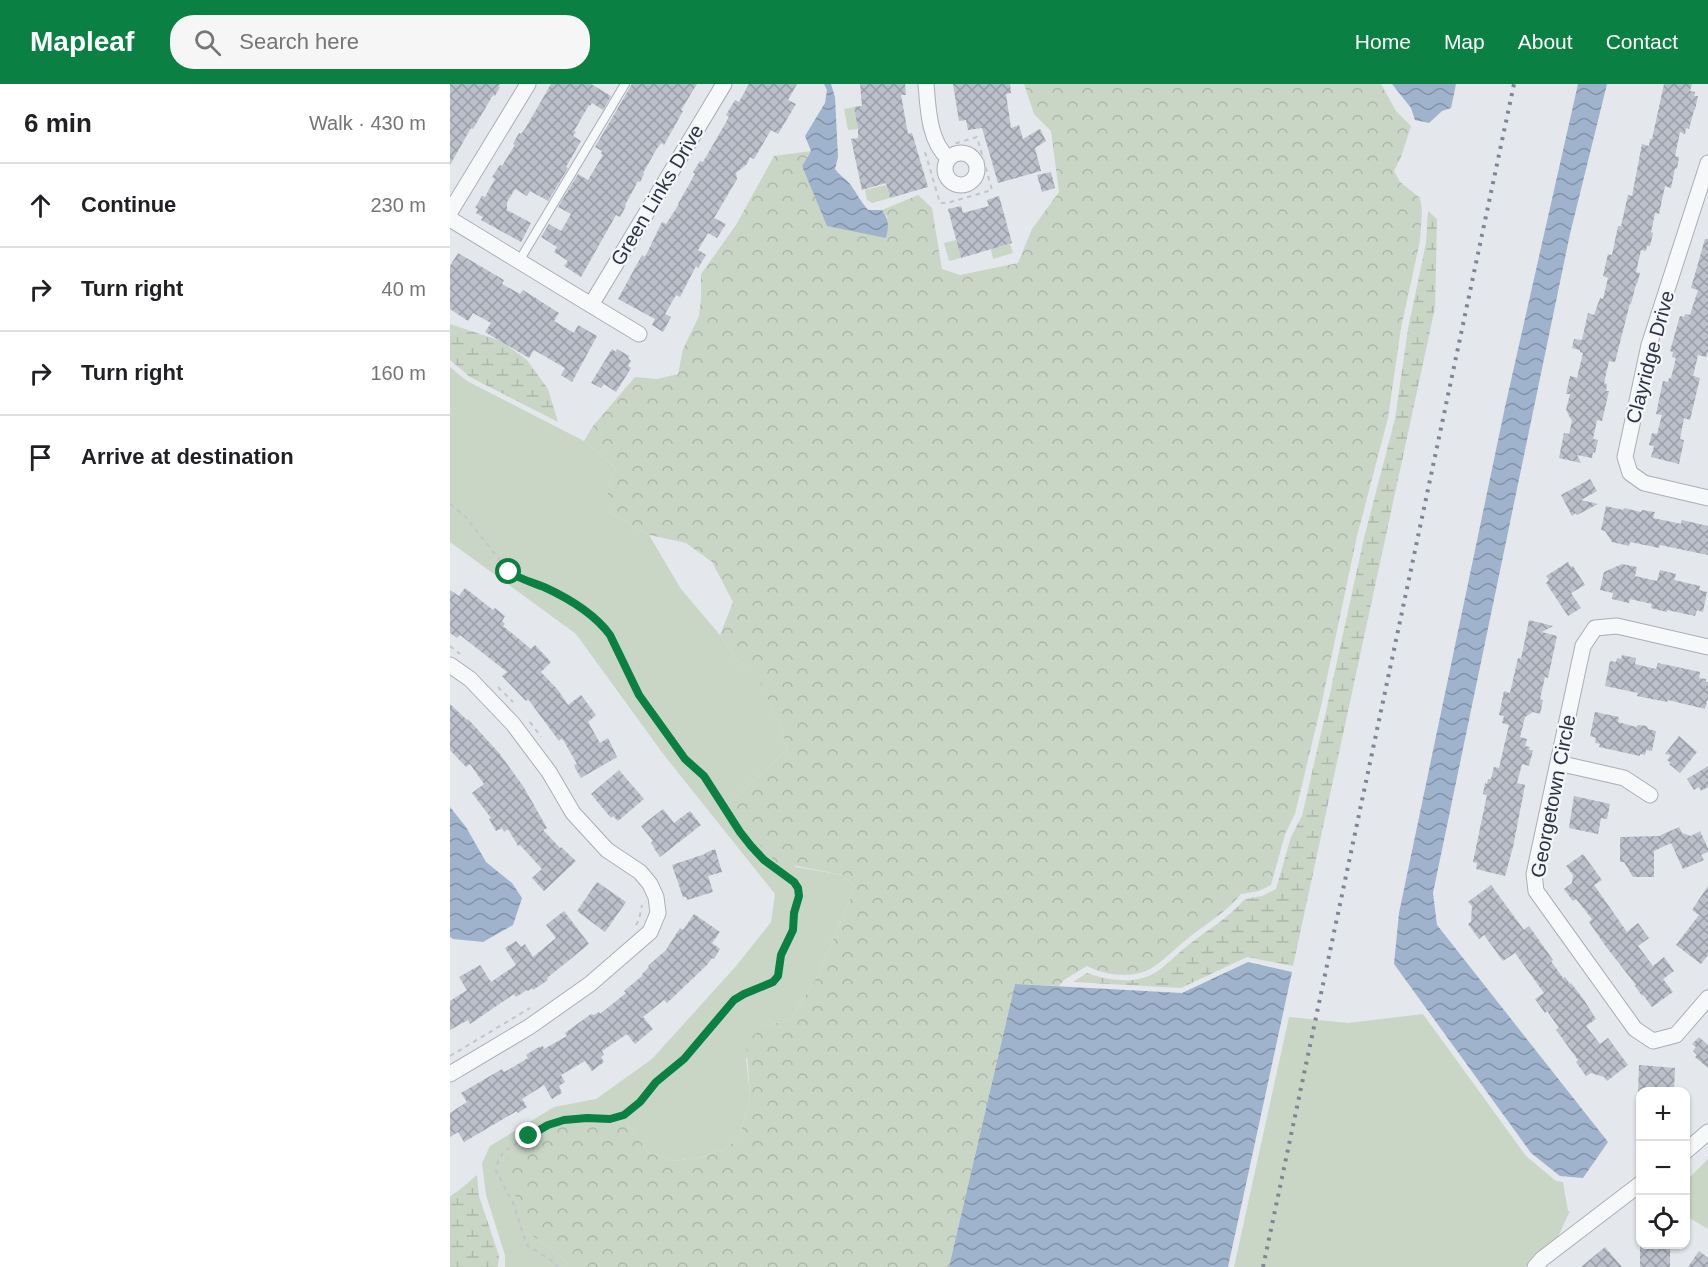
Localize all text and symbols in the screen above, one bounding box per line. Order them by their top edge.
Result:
search box [170,15,590,69]
text: Mapleaf [30,26,134,57]
icon: search [191,26,224,59]
text: Search here [239,29,359,54]
text: Home [1355,30,1411,53]
text: Map [1444,30,1485,53]
text: About [1518,30,1573,53]
text: Contact [1606,30,1678,53]
text: 6 min [24,108,92,138]
text: Walk · 430 m [309,112,426,134]
street label: Green Links Drive [606,121,708,269]
icon: ahead [24,189,57,222]
text: Continue [81,192,176,217]
text: 230 m [370,194,426,216]
icon: right [24,273,57,306]
text: Turn right [81,276,183,301]
text: 40 m [382,278,426,300]
street label: Clayridge Drive [1622,288,1678,426]
icon: right [24,357,57,390]
text: Turn right [81,360,183,385]
text: 160 m [370,362,426,384]
icon: arrive [24,441,57,474]
text: Arrive at destination [81,444,294,469]
route start [495,558,521,584]
street label: Georgetown Circle [1526,713,1580,879]
map controls [1636,1087,1690,1249]
button: + [1636,1087,1690,1141]
route end [515,1122,541,1148]
button: − [1636,1141,1690,1195]
button: locate [1636,1195,1690,1249]

